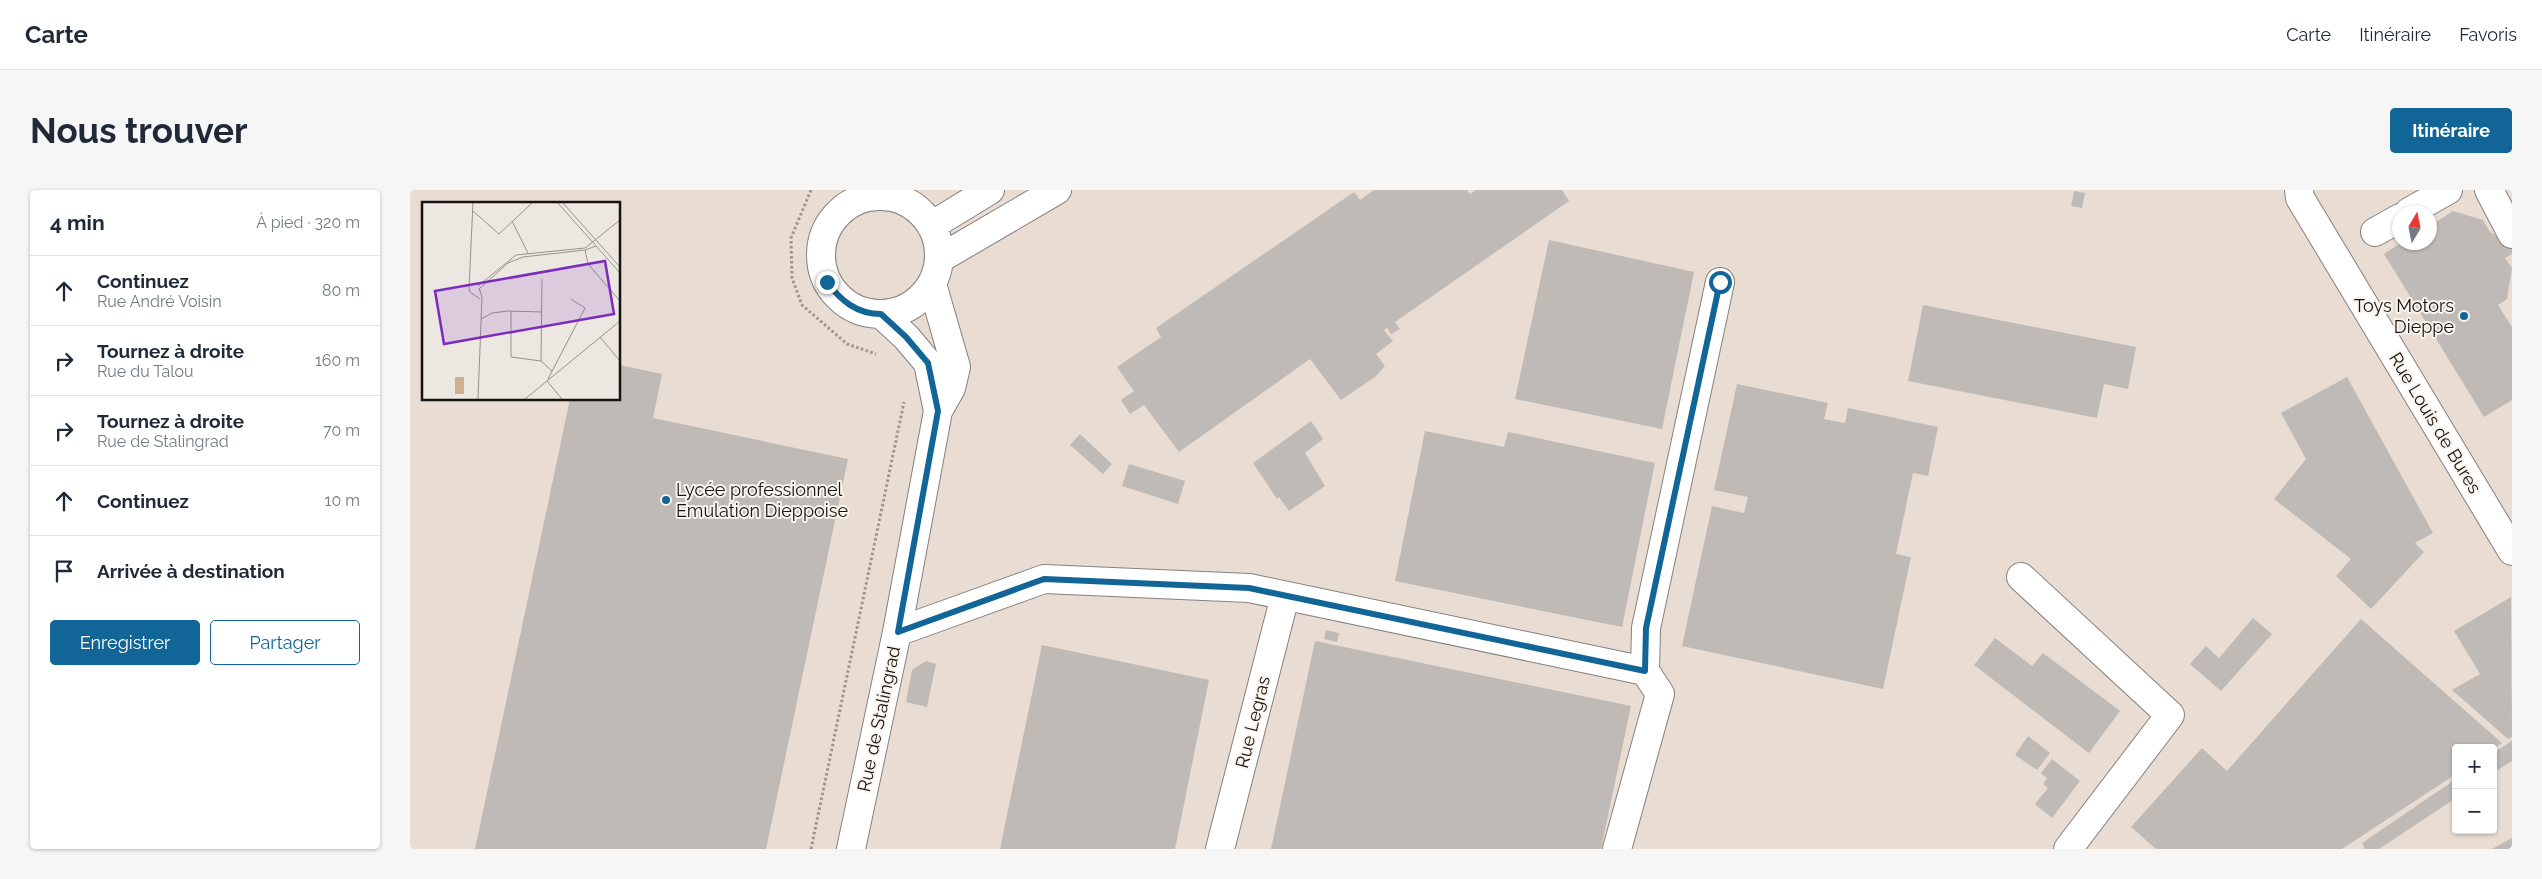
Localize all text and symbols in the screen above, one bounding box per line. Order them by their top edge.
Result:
text: Carte [25,20,88,49]
text: Carte [2286,24,2331,45]
text: Itinéraire [2359,24,2431,45]
text: Favoris [2459,24,2517,45]
button: Itinéraire [2390,108,2512,153]
text: Nous trouver [30,110,248,151]
inset map [422,202,620,400]
north arrow [2392,205,2437,250]
text: 4 min [50,210,105,235]
text: À pied · 320 m [256,213,360,232]
text: Continuez [97,270,189,292]
route end [816,271,839,294]
route start [1709,271,1732,294]
icon: ahead [50,277,78,305]
text: 80 m [322,281,360,300]
text: Rue André Voisin [97,292,222,311]
place label: Toys Motors Dieppe [2354,295,2454,337]
marker: Toys Motors Dieppe [2458,310,2470,322]
text: Tournez à droite [97,340,244,362]
icon: right [50,347,78,375]
street label: Rue Louis de Bures [2385,348,2486,497]
text: 160 m [315,351,360,370]
text: Rue du Talou [97,362,194,381]
text: Tournez à droite [97,410,244,432]
icon: right [50,417,78,445]
text: 70 m [323,421,360,440]
text: Rue de Stalingrad [97,432,229,451]
place label: Lycée professionnel Emulation Dieppoise [676,479,848,521]
icon: ahead [50,487,78,515]
text: Continuez [97,490,189,512]
text: 10 m [325,491,360,510]
marker: Lycée professionnel Emulation Dieppoise [660,494,672,506]
icon: arrive [50,557,78,585]
text: Arrivée à destination [97,560,285,582]
button: Enregistrer [50,620,200,665]
button: Partager [210,620,360,665]
street label: Rue de Stalingrad [853,644,904,794]
street label: Rue Legras [1231,673,1274,770]
map controls [2452,744,2497,834]
button: + [2452,744,2497,789]
button: − [2452,789,2497,834]

